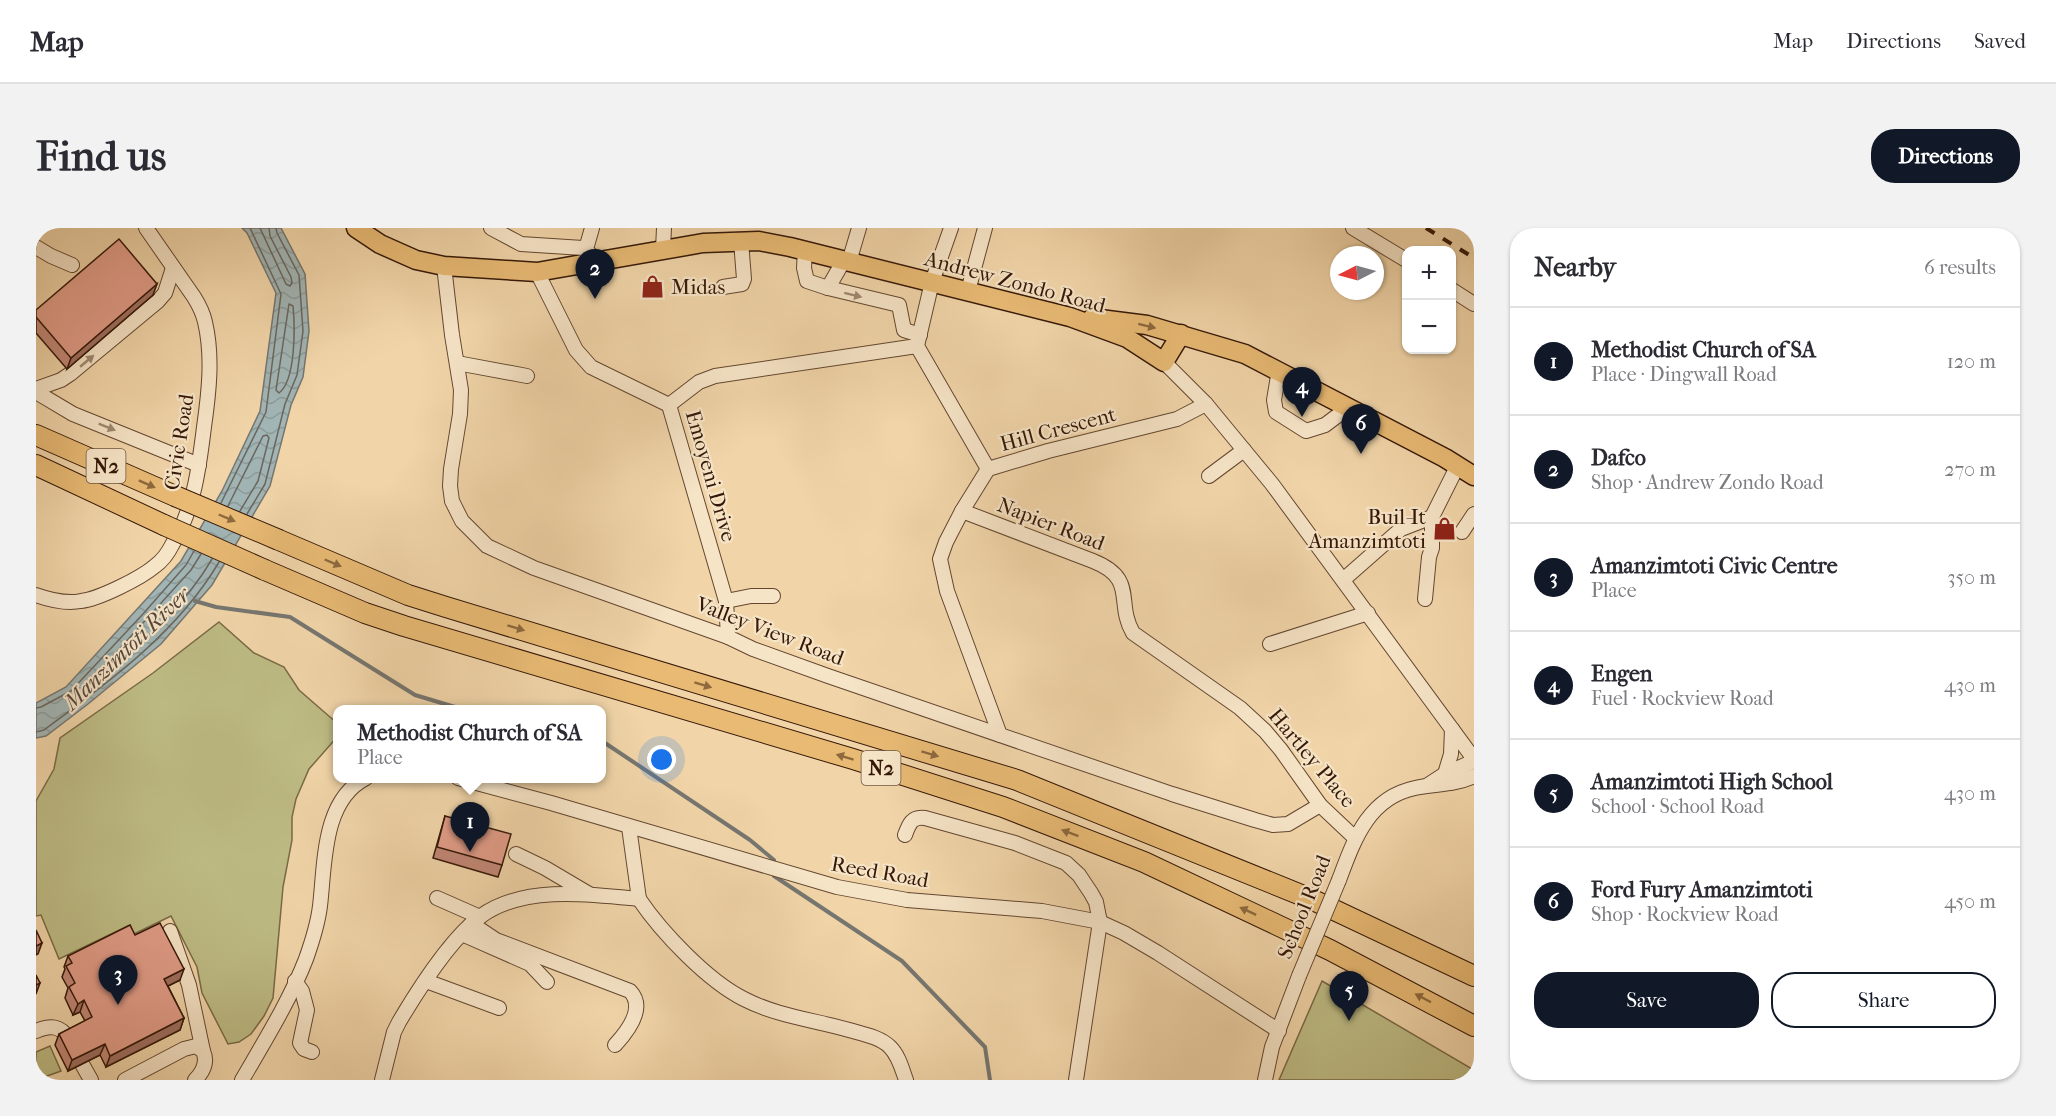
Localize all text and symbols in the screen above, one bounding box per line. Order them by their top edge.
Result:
text: Map [30,25,84,58]
text: Map [1773,29,1813,53]
text: Directions [1846,29,1941,53]
text: Saved [1974,29,2026,53]
button: Directions [1871,129,2020,183]
text: Find us [36,132,166,181]
street label: Andrew Zondo Road [921,246,1109,318]
north arrow [1330,246,1384,300]
map controls [1402,246,1456,354]
button: + [1402,246,1456,300]
pin: 2 [576,250,614,299]
text: Nearby [1534,252,1616,283]
text: 6 results [1924,256,1996,279]
shop icon: Midas [640,274,666,300]
place label: Midas [671,275,725,299]
one-way arrow [844,290,862,300]
button: − [1402,300,1456,354]
one-way arrow [1137,321,1156,331]
text: Methodist Church of SA [1591,337,1816,363]
text: 1 [1550,350,1557,373]
text: 120 m [1947,350,1996,373]
one-way arrow [79,355,94,368]
text: Place · Dingwall Road [1591,363,1777,386]
pin: 4 [1282,368,1322,417]
street label: Civic Road [160,392,199,492]
street label: Hill Crescent [997,402,1119,456]
pin: 6 [1342,404,1380,454]
street label: Emoyeni Drive [681,408,741,544]
one-way arrow [98,423,116,432]
text: Dafco [1591,445,1646,471]
road number: N2 [86,449,126,483]
text: 2 [1548,458,1559,481]
text: 270 m [1944,458,1996,481]
text: Shop · Andrew Zondo Road [1591,471,1824,494]
one-way arrow [139,479,157,489]
street label: Napier Road [994,493,1109,556]
place label: Buil-It Amanzimtoti [1307,505,1426,553]
one-way arrow [218,514,236,523]
shop icon: Buil-It Amanzimtoti [1431,516,1457,542]
text: Amanzimtoti Civic Centre [1591,553,1838,579]
one-way arrow [324,559,342,568]
text: 3 [1549,566,1558,589]
text: 350 m [1947,566,1996,589]
text: Place [1591,579,1637,602]
water label: Manzimtoti River [57,580,197,717]
street label: Valley View Road [692,591,848,670]
one-way arrow [507,624,525,633]
text: Engen [1591,661,1653,687]
text: 4 [1548,674,1559,697]
text: 430 m [1944,674,1996,697]
one-way arrow [694,681,712,690]
text: Fuel · Rockview Road [1591,687,1774,710]
street label: Hartley Place [1264,704,1360,812]
popup [333,705,606,783]
text: Methodist Church of SA [357,720,582,746]
your location [647,745,676,774]
text: Place [357,746,403,769]
one-way arrow [921,750,939,759]
road number: N2 [862,751,900,785]
one-way arrow [836,752,854,761]
text: Amanzimtoti High School [1591,769,1833,795]
text: 5 [1549,782,1558,805]
text: 430 m [1944,782,1996,805]
text: School · School Road [1591,795,1764,818]
pin: 1 [450,802,490,852]
one-way arrow [1060,828,1078,838]
street label: School Road [1272,851,1336,962]
street label: Reed Road [829,852,931,892]
text: Ford Fury Amanzimtoti [1591,877,1813,903]
text: 6 [1548,890,1559,913]
text: 450 m [1944,890,1996,913]
text: Shop · Rockview Road [1591,903,1779,926]
one-way arrow [1239,906,1257,916]
pin: 3 [98,956,137,1005]
pin: 5 [1330,972,1368,1021]
button: Save [1534,972,1759,1028]
button: Share [1771,972,1996,1028]
one-way arrow [1414,993,1431,1003]

